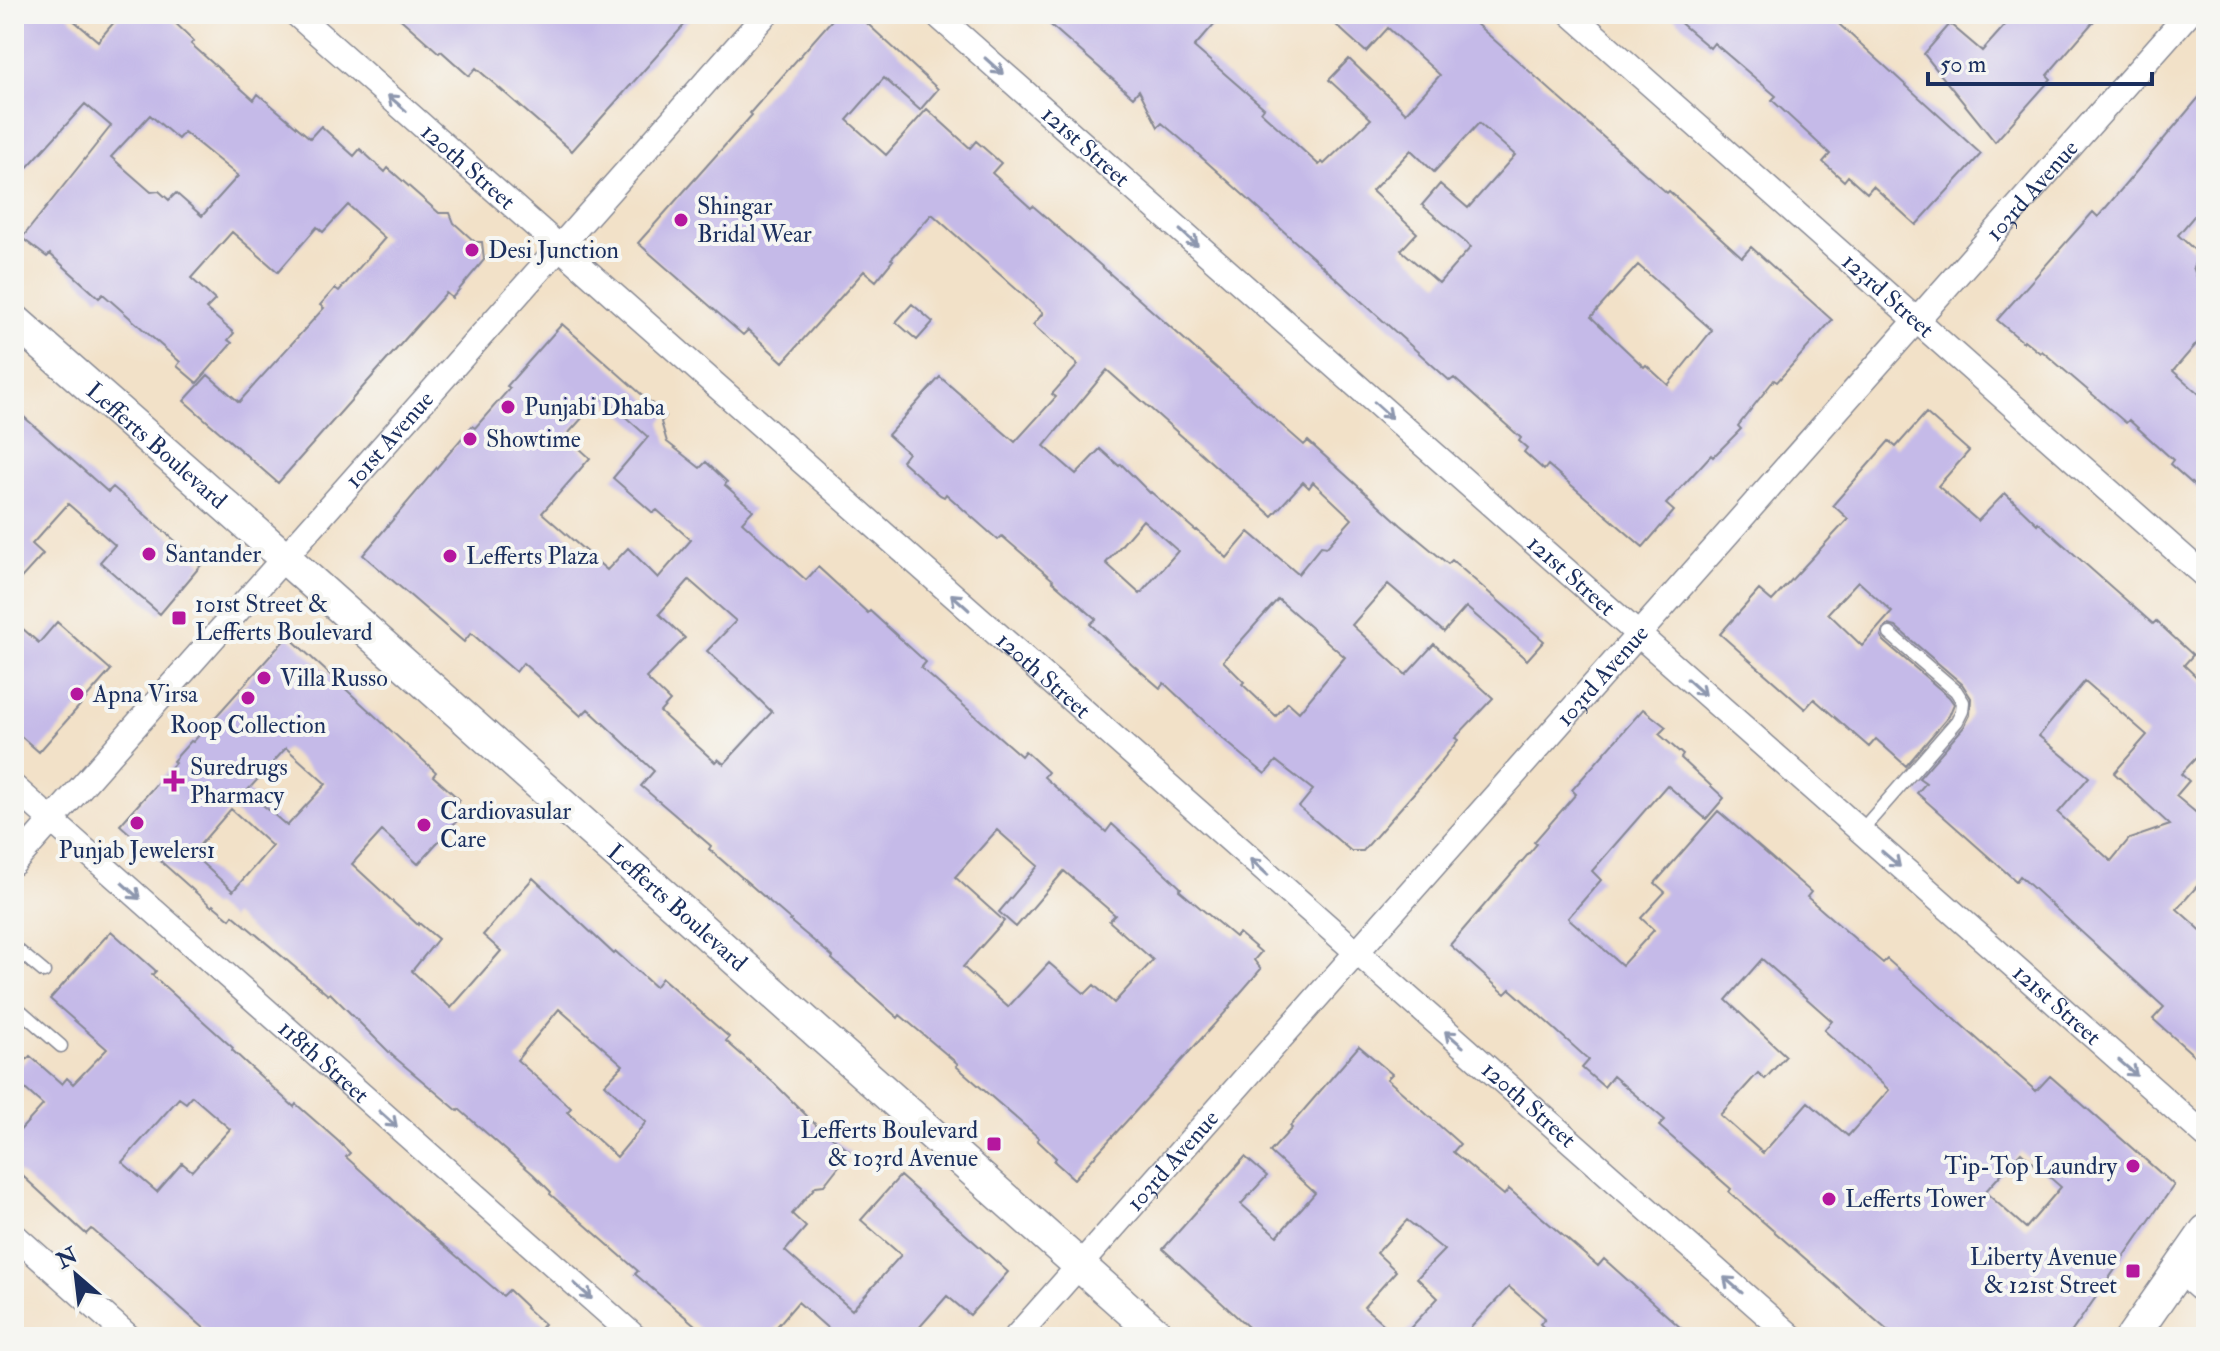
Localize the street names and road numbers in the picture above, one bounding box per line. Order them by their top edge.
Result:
street label: 121st Street [1035,99,1137,194]
street label: 120th Street [414,117,522,217]
street label: 103rd Avenue [1979,133,2085,248]
street label: 123rd Street [1835,246,1941,345]
street label: Lefferts Boulevard [79,375,234,516]
street label: 101st Avenue [338,385,441,495]
street label: 121st Street [1520,528,1622,623]
street label: 103rd Avenue [1549,619,1656,733]
street label: 120th Street [989,625,1097,726]
street label: Lefferts Boulevard [600,837,754,978]
street label: 121st Street [2006,957,2108,1052]
street label: 118th Street [271,1013,376,1111]
street label: 120th Street [1475,1055,1583,1155]
street label: 103rd Avenue [1120,1104,1226,1218]

